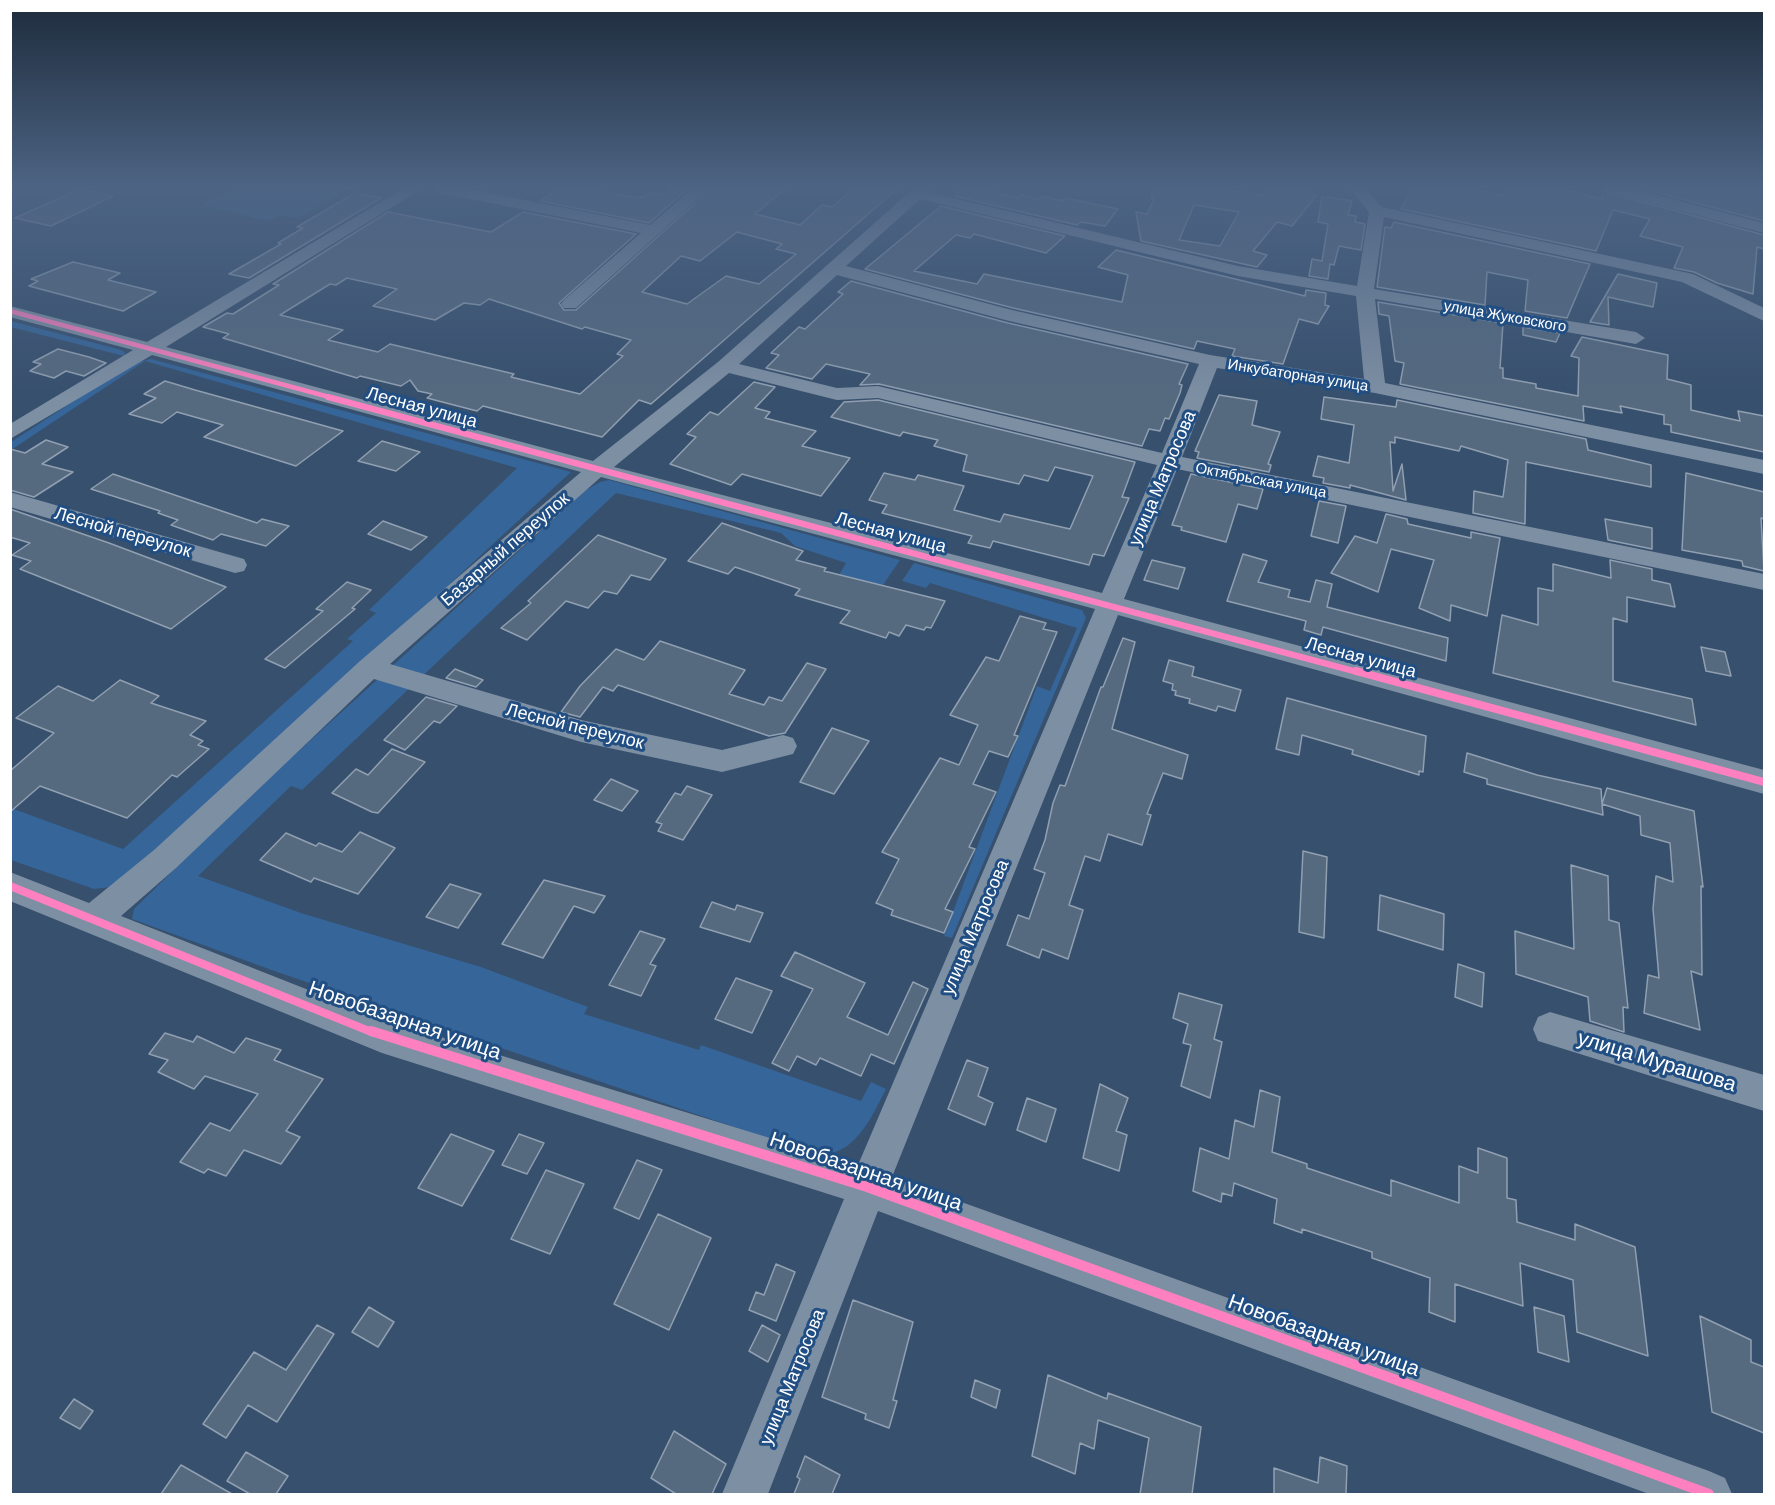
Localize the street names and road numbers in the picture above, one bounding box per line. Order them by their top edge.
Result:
street label: улица Жуковского [1442,296,1568,336]
street label: Инкубаторная улица [1226,355,1370,395]
street label: Лесная улица [364,382,480,432]
street label: улица Матросова [1124,407,1200,549]
street label: Октябрьская улица [1194,458,1328,502]
street label: Базарный переулок [436,487,574,611]
street label: Лесной переулок [52,502,194,562]
street label: Лесная улица [833,507,949,557]
street label: Лесная улица [1303,632,1419,682]
street label: Лесной переулок [504,698,646,754]
street label: улица Матросова [937,856,1013,998]
street label: Новобазарная улица [305,975,505,1065]
street label: улица Мурашова [1575,1025,1739,1097]
street label: Новобазарная улица [766,1126,966,1216]
street label: Новобазарная улица [1225,1289,1423,1381]
street label: улица Матросова [755,1306,829,1448]

